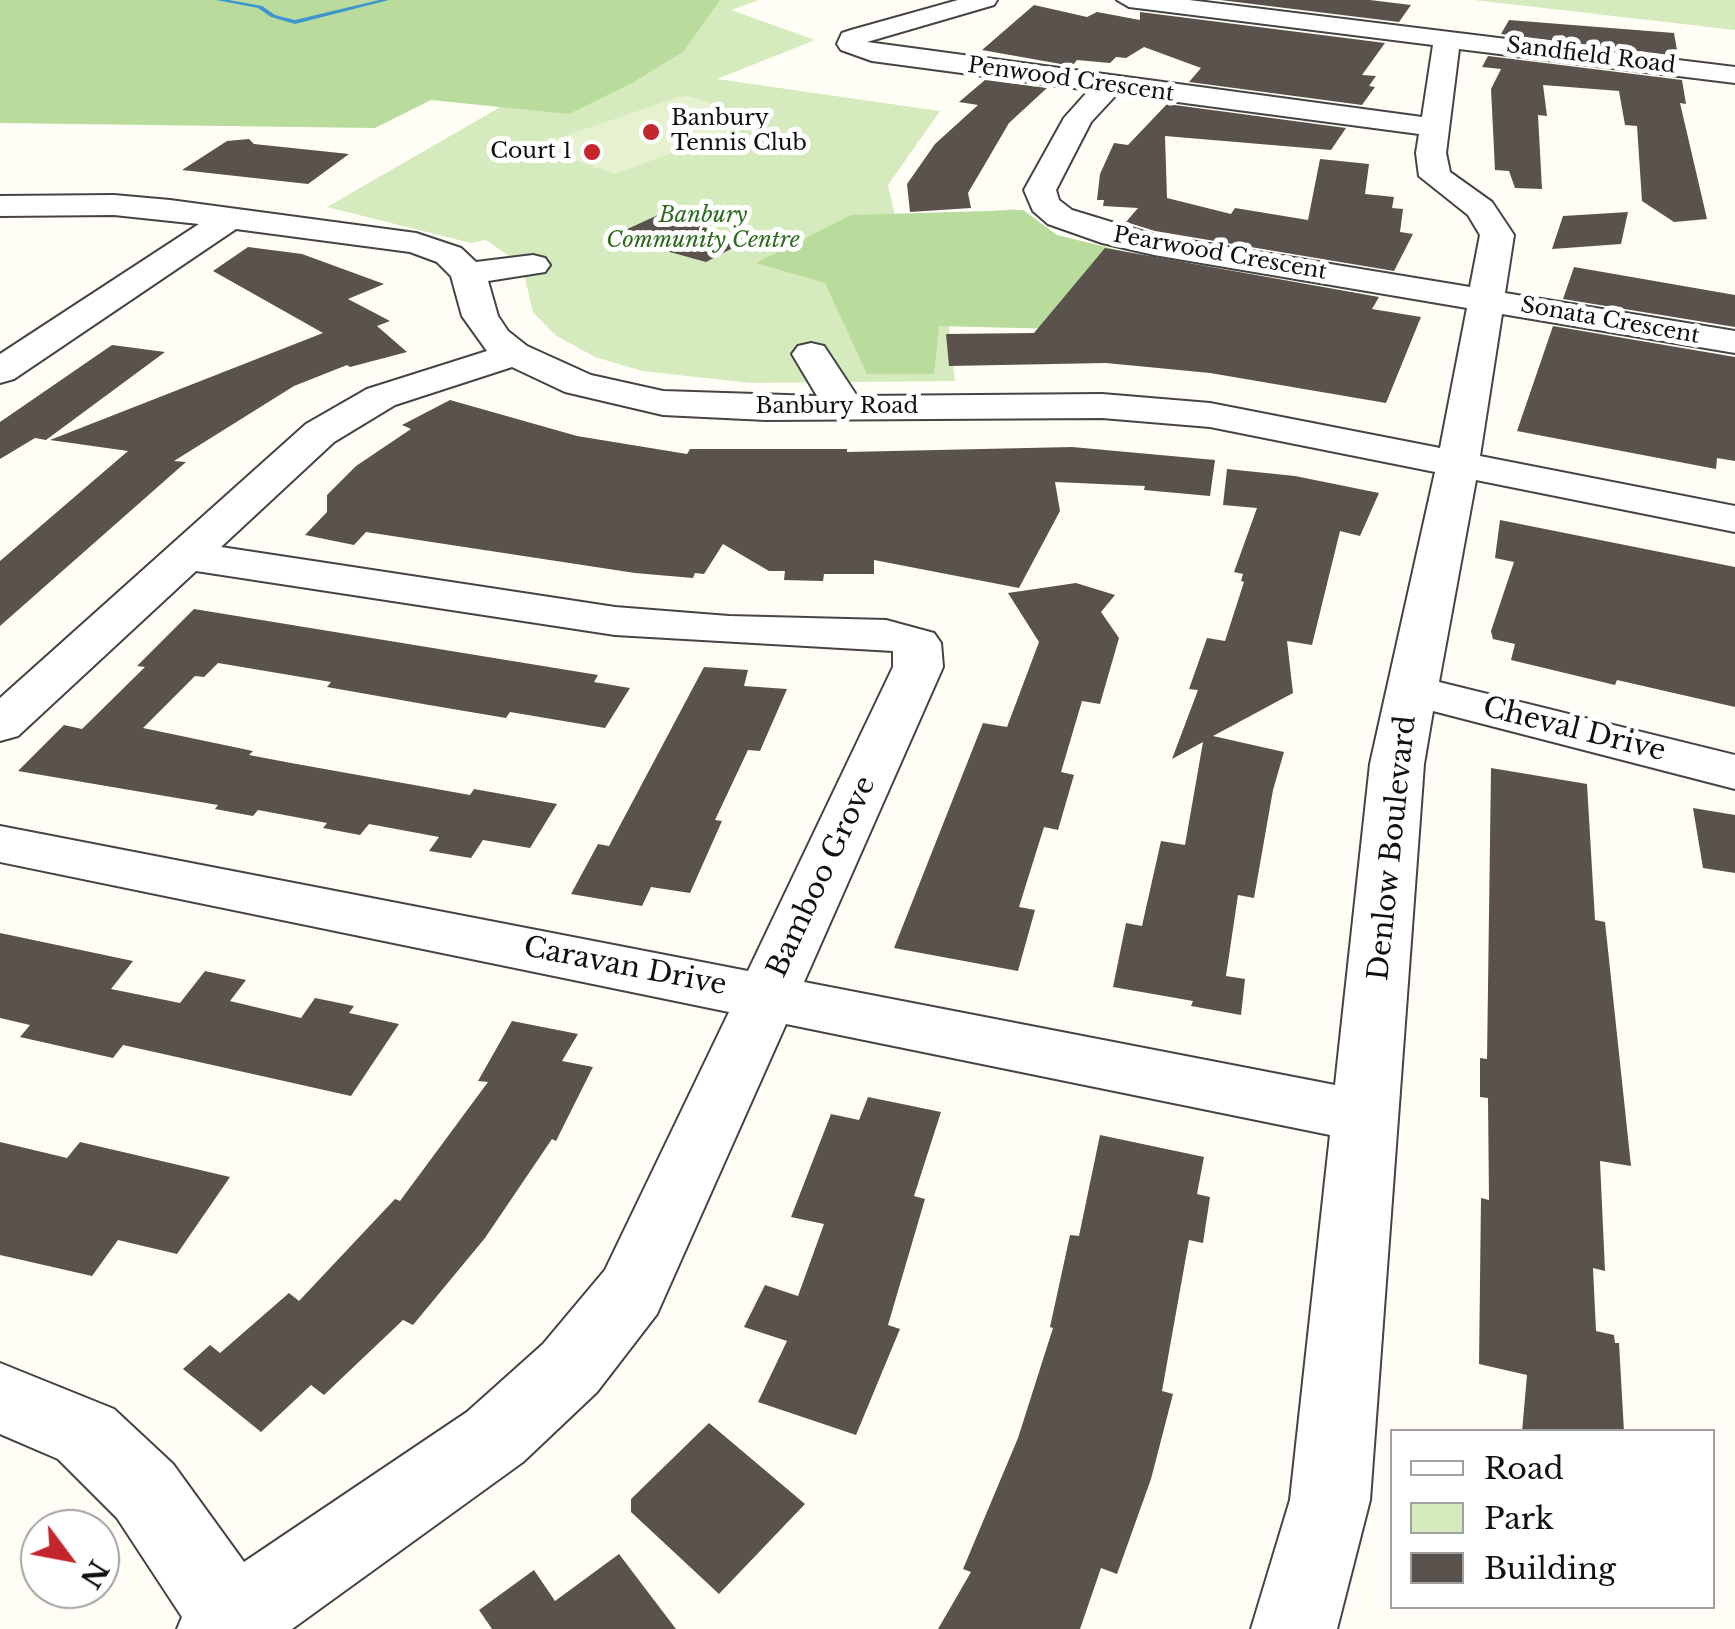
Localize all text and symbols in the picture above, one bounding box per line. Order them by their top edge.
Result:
street label: Sandfield Road [1505,33,1677,79]
street label: Penwood Crescent [966,52,1176,108]
place label: Banbury Tennis Club [671,106,807,158]
marker: Banbury Tennis Club [640,121,662,143]
place label: Court 1 [490,139,572,165]
marker: Court 1 [581,141,603,163]
park label: Banbury Community Centre [606,203,800,255]
street label: Pearwood Crescent [1111,222,1329,286]
street label: Sonata Crescent [1519,292,1701,350]
street label: Banbury Road [756,394,918,420]
street label: Cheval Drive [1479,691,1669,769]
street label: Denlow Boulevard [1362,714,1424,982]
street label: Bamboo Grove [761,771,883,983]
street label: Caravan Drive [521,931,729,1003]
legend [1390,1429,1715,1609]
text: Road [1484,1450,1564,1487]
text: Park [1484,1500,1554,1537]
north arrow [20,1509,120,1609]
text: Building [1484,1550,1616,1587]
text: N [72,1554,116,1595]

